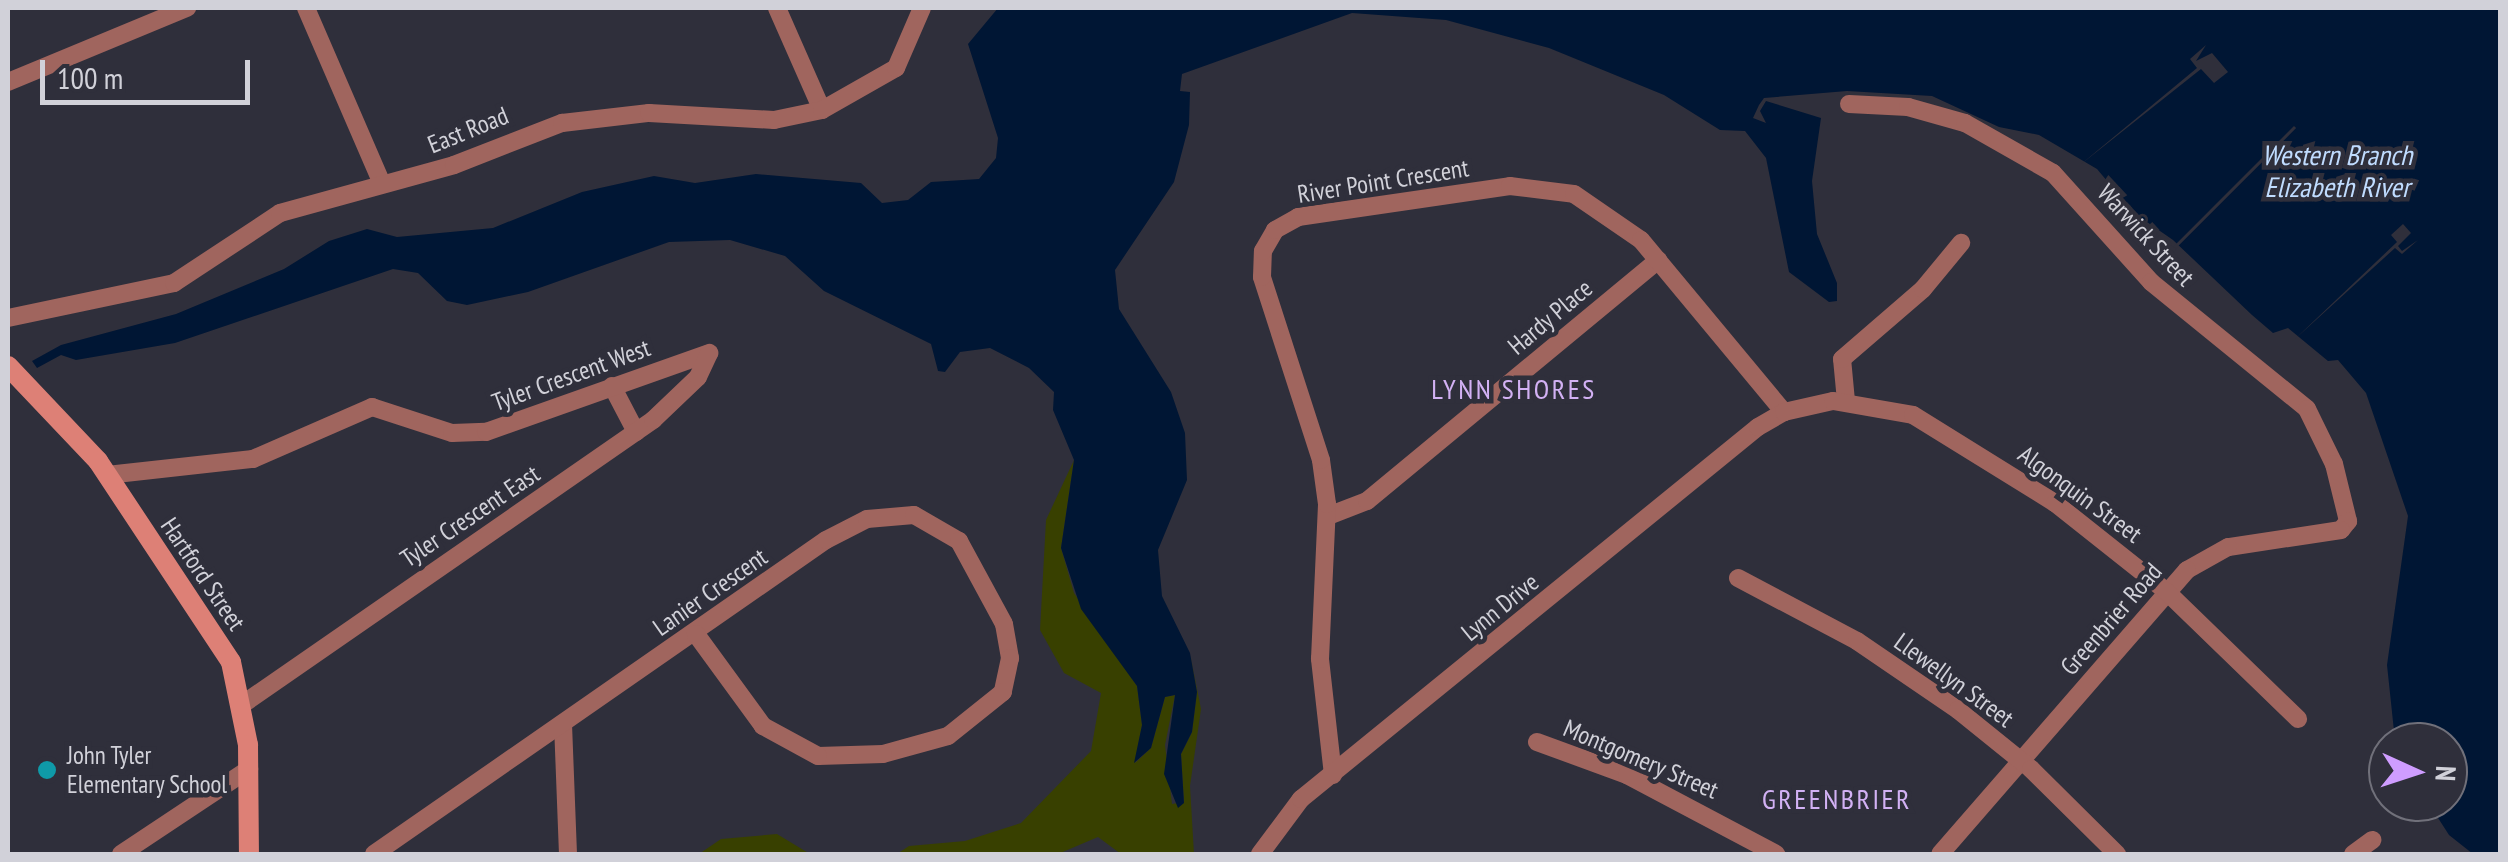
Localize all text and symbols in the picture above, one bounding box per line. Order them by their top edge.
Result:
scale bar [45,40,255,102]
text: 100 m [57,58,123,97]
street label: East Road [423,100,513,160]
water label: Western Branch Elizabeth River [2262,138,2412,204]
street label: River Point Crescent [1295,153,1471,209]
street label: Warwick Street [2091,178,2201,292]
street label: Hardy Place [1501,273,1599,361]
street label: Tyler Crescent West [488,332,654,418]
district label: LYNN SHORES [1431,372,1597,406]
street label: Algonquin Street [2012,439,2148,549]
street label: Tyler Crescent East [395,459,545,573]
street label: Hartford Street [154,512,252,636]
street label: Lanier Crescent [647,542,773,642]
street label: Greenbrier Road [2054,557,2168,681]
street label: Lynn Drive [1455,567,1545,647]
street label: Llewellyn Street [1888,627,2020,733]
street label: Montgomery Street [1559,713,1723,805]
north arrow [2368,722,2468,822]
place label: John Tyler Elementary School [67,741,228,800]
marker: John Tyler Elementary School [36,759,58,781]
text: N [2428,765,2465,782]
district label: GREENBRIER [1762,782,1912,816]

